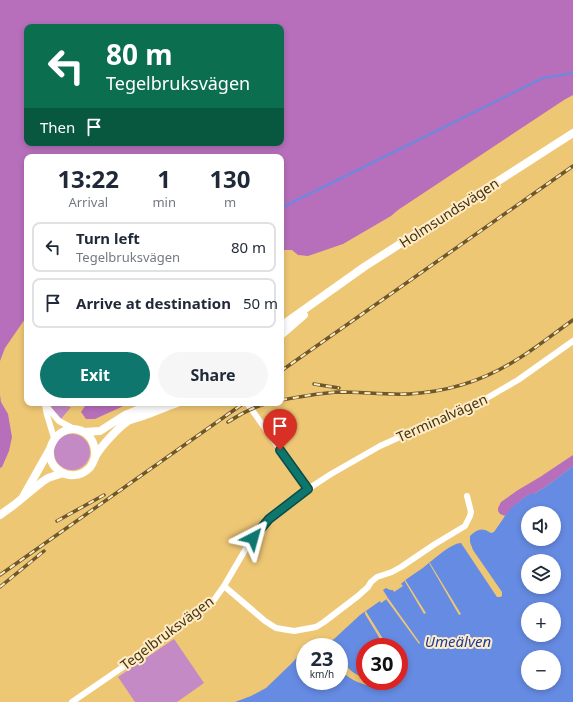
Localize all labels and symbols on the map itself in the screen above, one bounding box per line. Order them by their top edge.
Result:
street label: Holmsundsvägen [395,173,502,252]
street label: Terminalvägen [393,389,490,446]
pin [263,409,297,450]
position arrow [232,517,274,559]
street label: Tegelbruksvägen [116,591,217,674]
water label: Umeälven [425,631,491,651]
speed limit sign: 30 [356,638,408,690]

